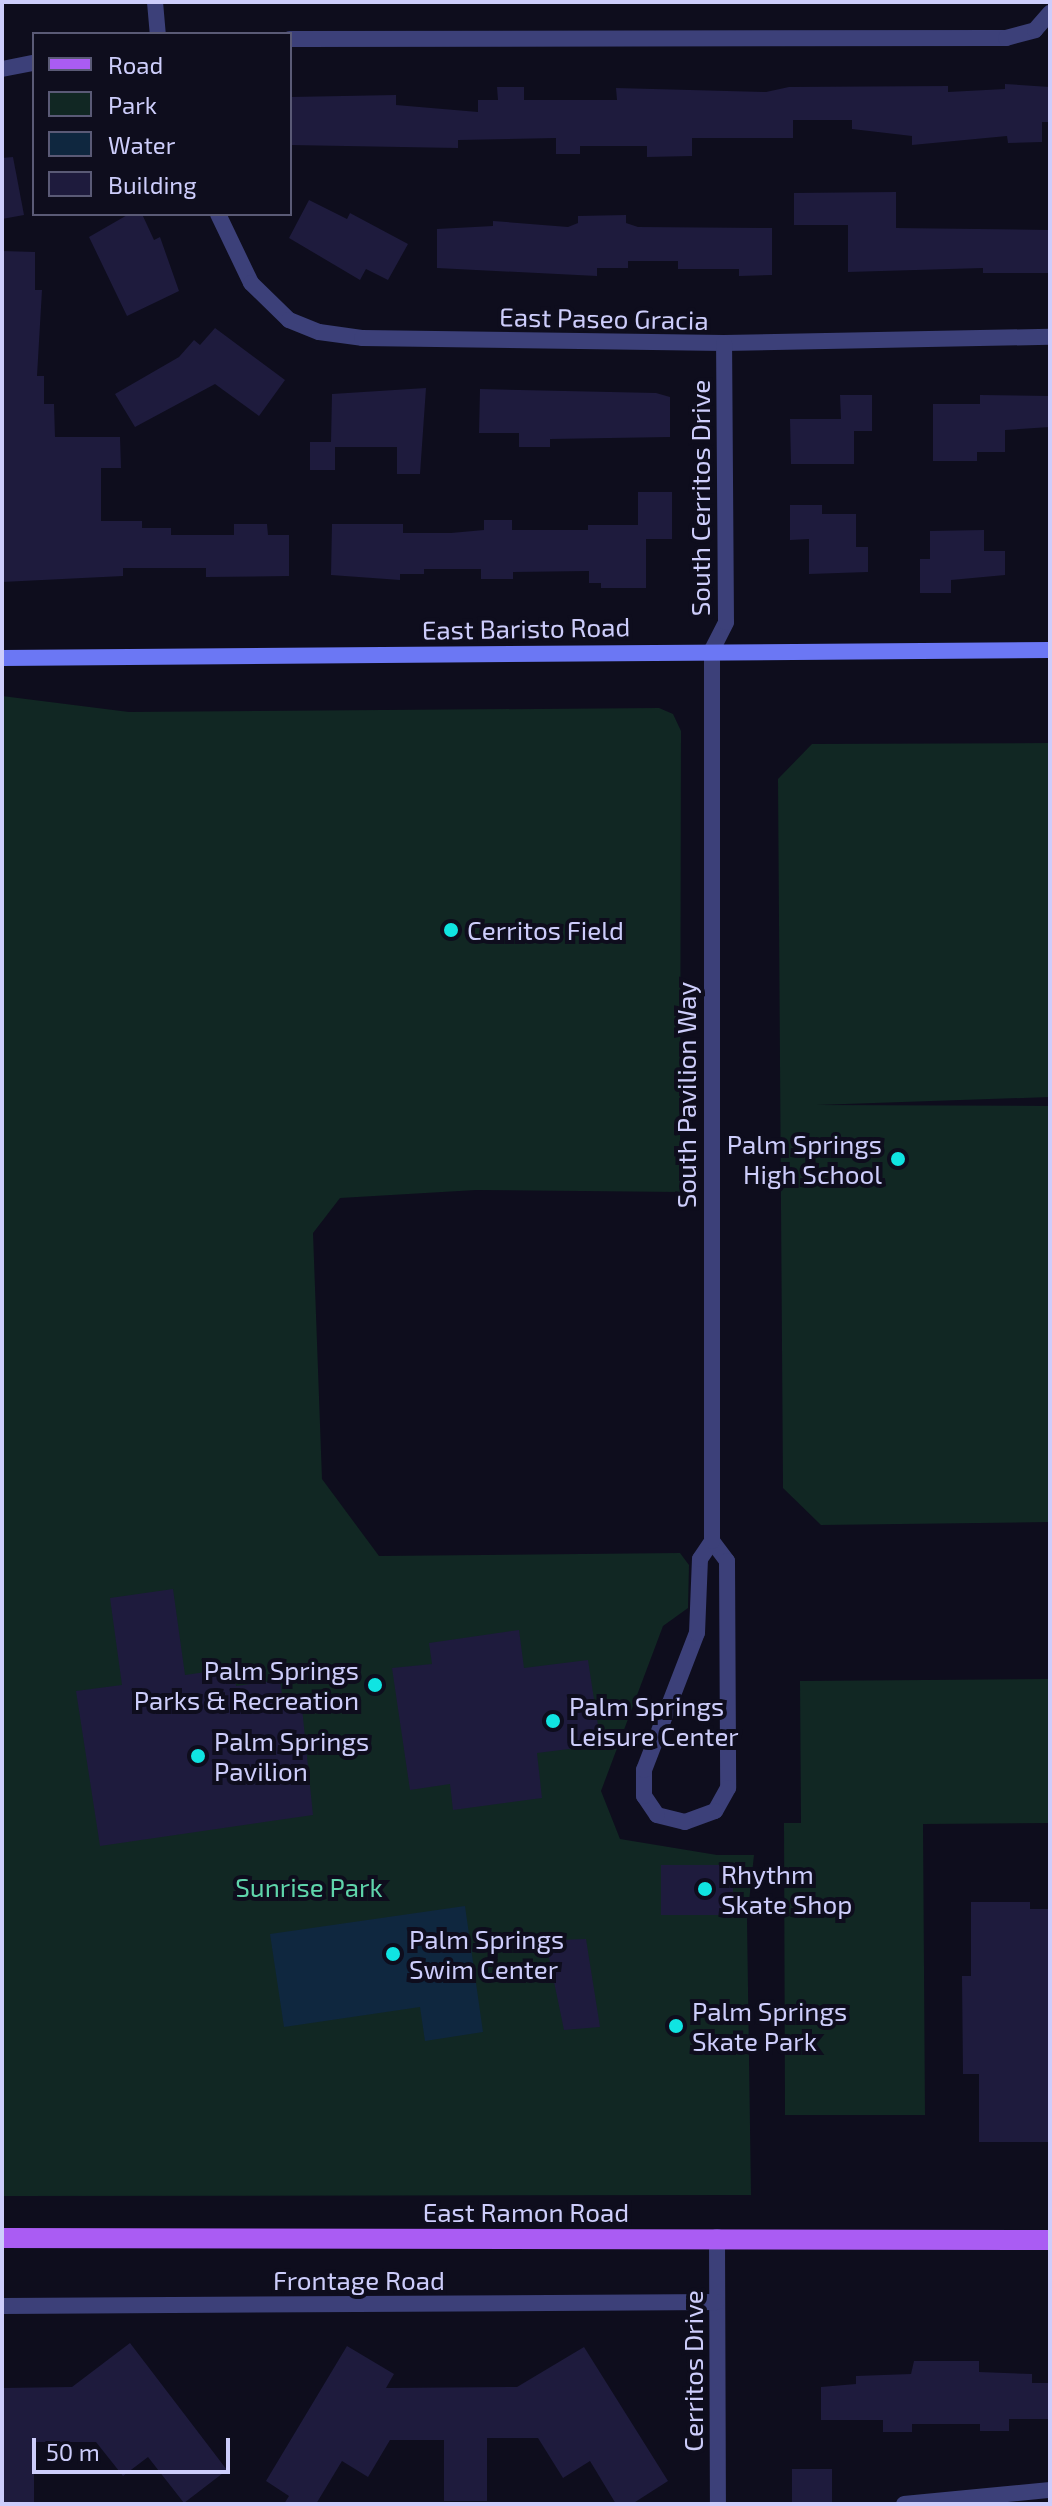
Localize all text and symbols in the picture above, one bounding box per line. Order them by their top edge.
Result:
legend [32,32,292,216]
text: Road [108,50,163,79]
text: Park [108,90,157,119]
text: Water [108,130,175,159]
text: Building [108,170,197,199]
street label: East Paseo Gracia [499,301,709,335]
street label: South Cerritos Drive [684,380,716,616]
street label: East Baristo Road [421,611,631,645]
place label: Cerritos Field [467,914,624,946]
marker: Cerritos Field [442,921,460,939]
street label: South Pavilion Way [670,982,702,1208]
place label: Palm Springs High School [727,1128,882,1190]
marker: Palm Springs High School [889,1150,907,1168]
place label: Palm Springs Parks & Recreation [134,1654,359,1716]
marker: Palm Springs Parks & Recreation [366,1676,384,1694]
place label: Palm Springs Leisure Center [569,1690,739,1752]
marker: Palm Springs Leisure Center [544,1712,562,1730]
place label: Palm Springs Pavilion [214,1725,369,1786]
marker: Palm Springs Pavilion [189,1747,207,1765]
place label: Rhythm Skate Shop [721,1858,852,1920]
park label: Sunrise Park [235,1871,383,1903]
marker: Rhythm Skate Shop [696,1880,714,1898]
place label: Palm Springs Swim Center [409,1923,564,1984]
marker: Palm Springs Swim Center [384,1945,402,1963]
place label: Palm Springs Skate Park [692,1995,847,2056]
marker: Palm Springs Skate Park [667,2017,685,2035]
street label: East Ramon Road [423,2196,629,2228]
street label: Frontage Road [273,2264,445,2296]
street label: Cerritos Drive [677,2290,709,2452]
scale bar [36,2422,234,2472]
text: 50 m [46,2437,100,2466]

